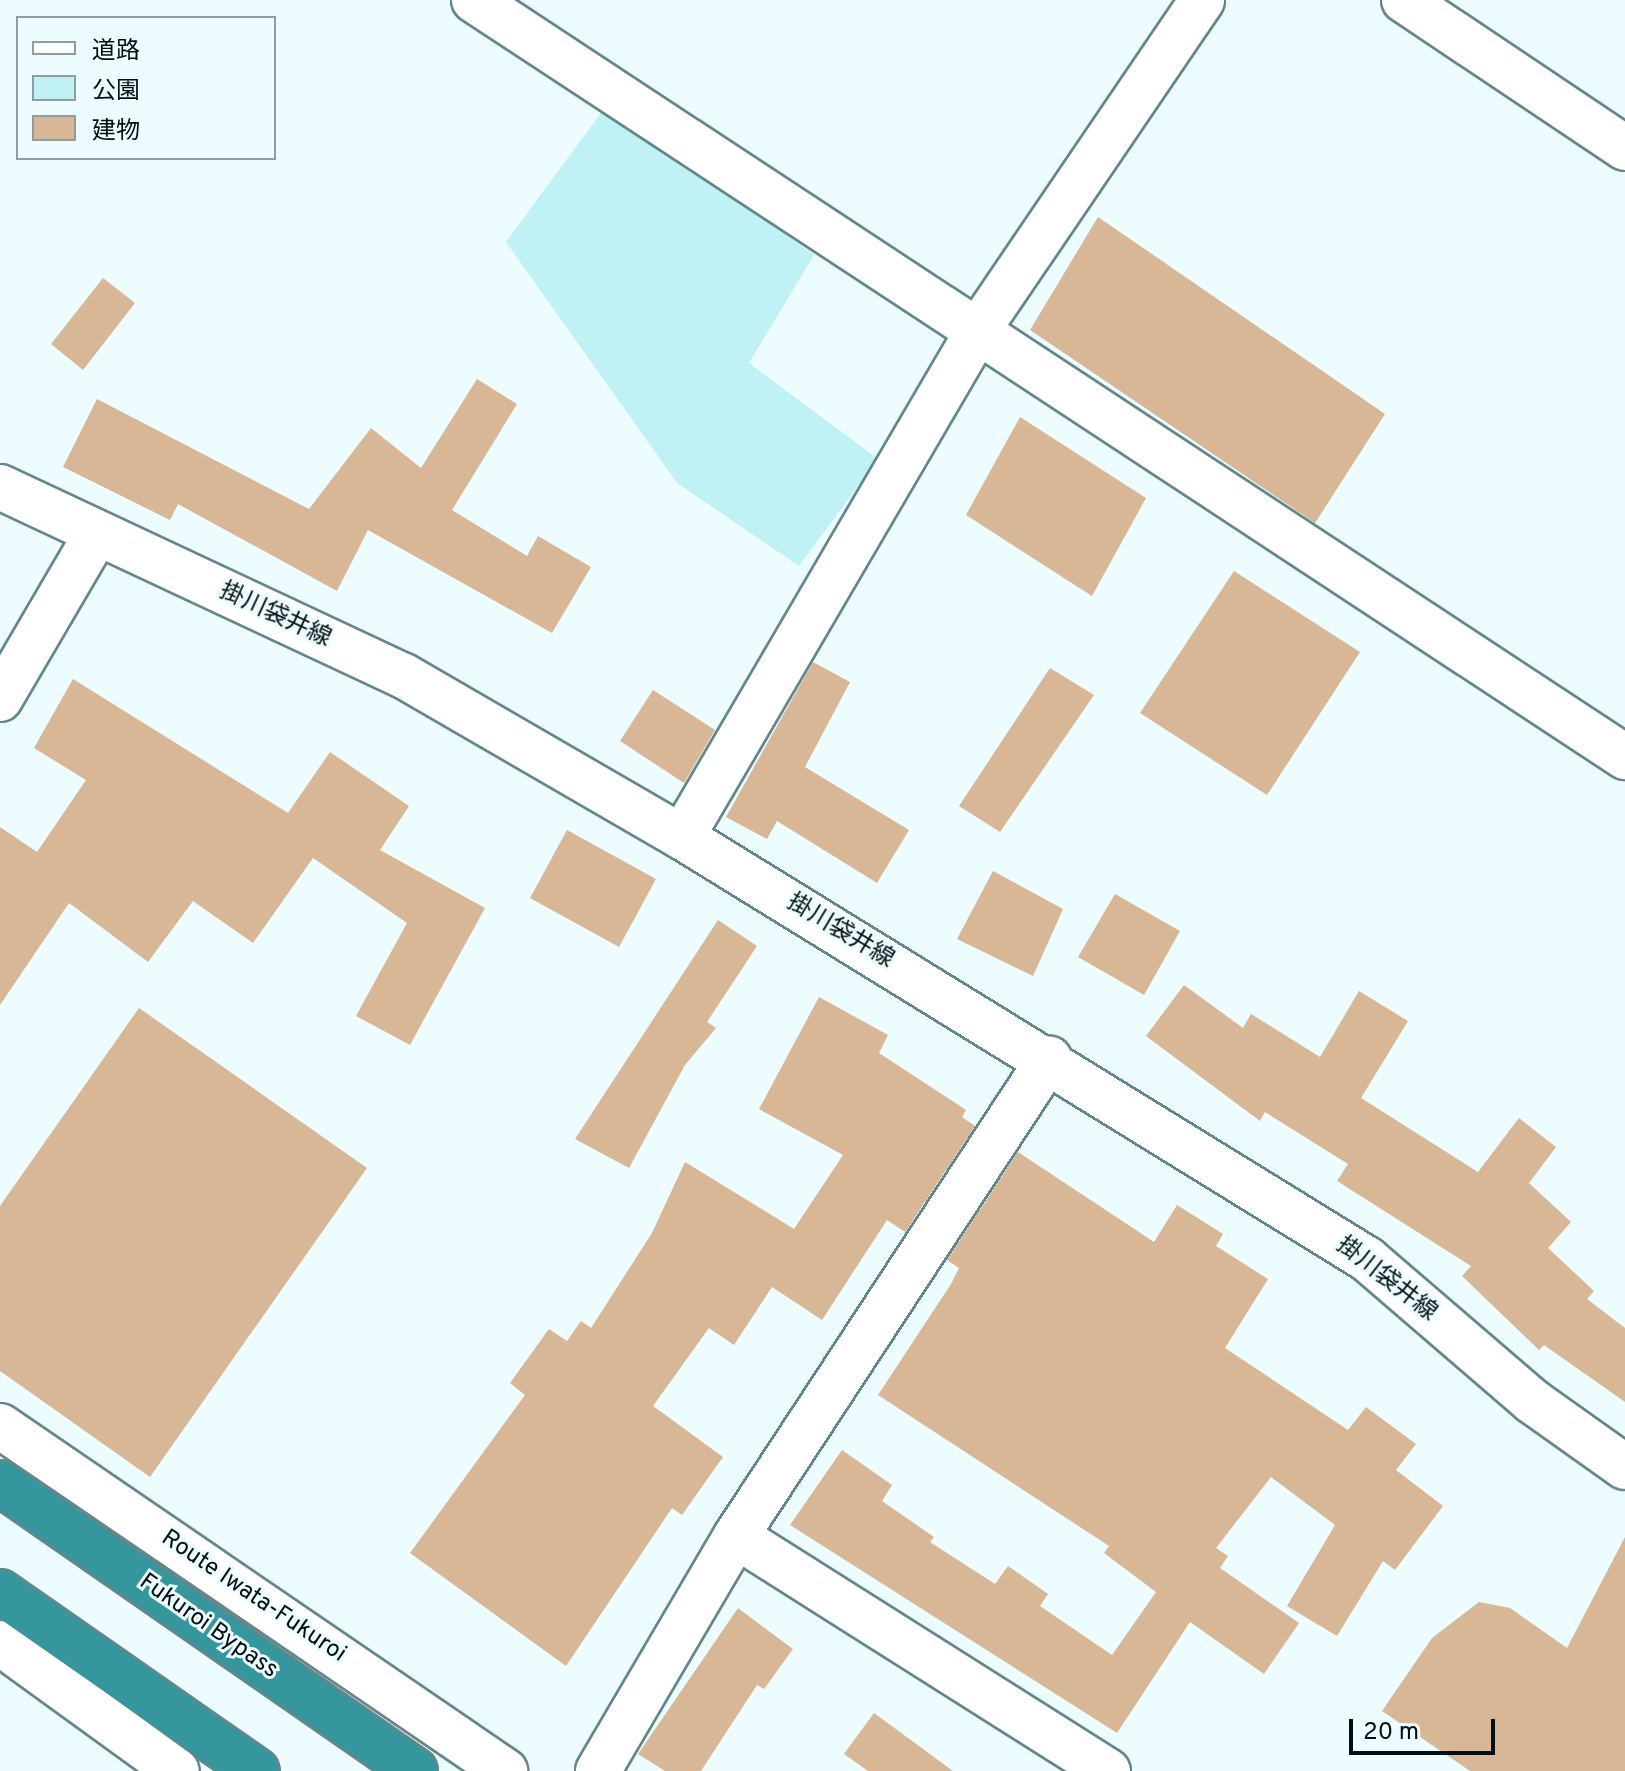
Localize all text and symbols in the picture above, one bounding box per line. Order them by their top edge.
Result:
legend [16,16,276,160]
text: 道路 [92,37,140,67]
text: 公園 [92,77,140,107]
text: 建物 [92,117,140,147]
street label: 掛川袋井線 [215,578,335,654]
street label: 掛川袋井線 [781,889,899,975]
street label: 掛川袋井線 [1330,1232,1442,1328]
street label: Route Iwata-Fukuroi [155,1524,351,1670]
street label: Fukuroi Bypass [133,1568,283,1686]
scale bar [1353,1703,1499,1753]
text: 20 m [1363,1718,1419,1748]

